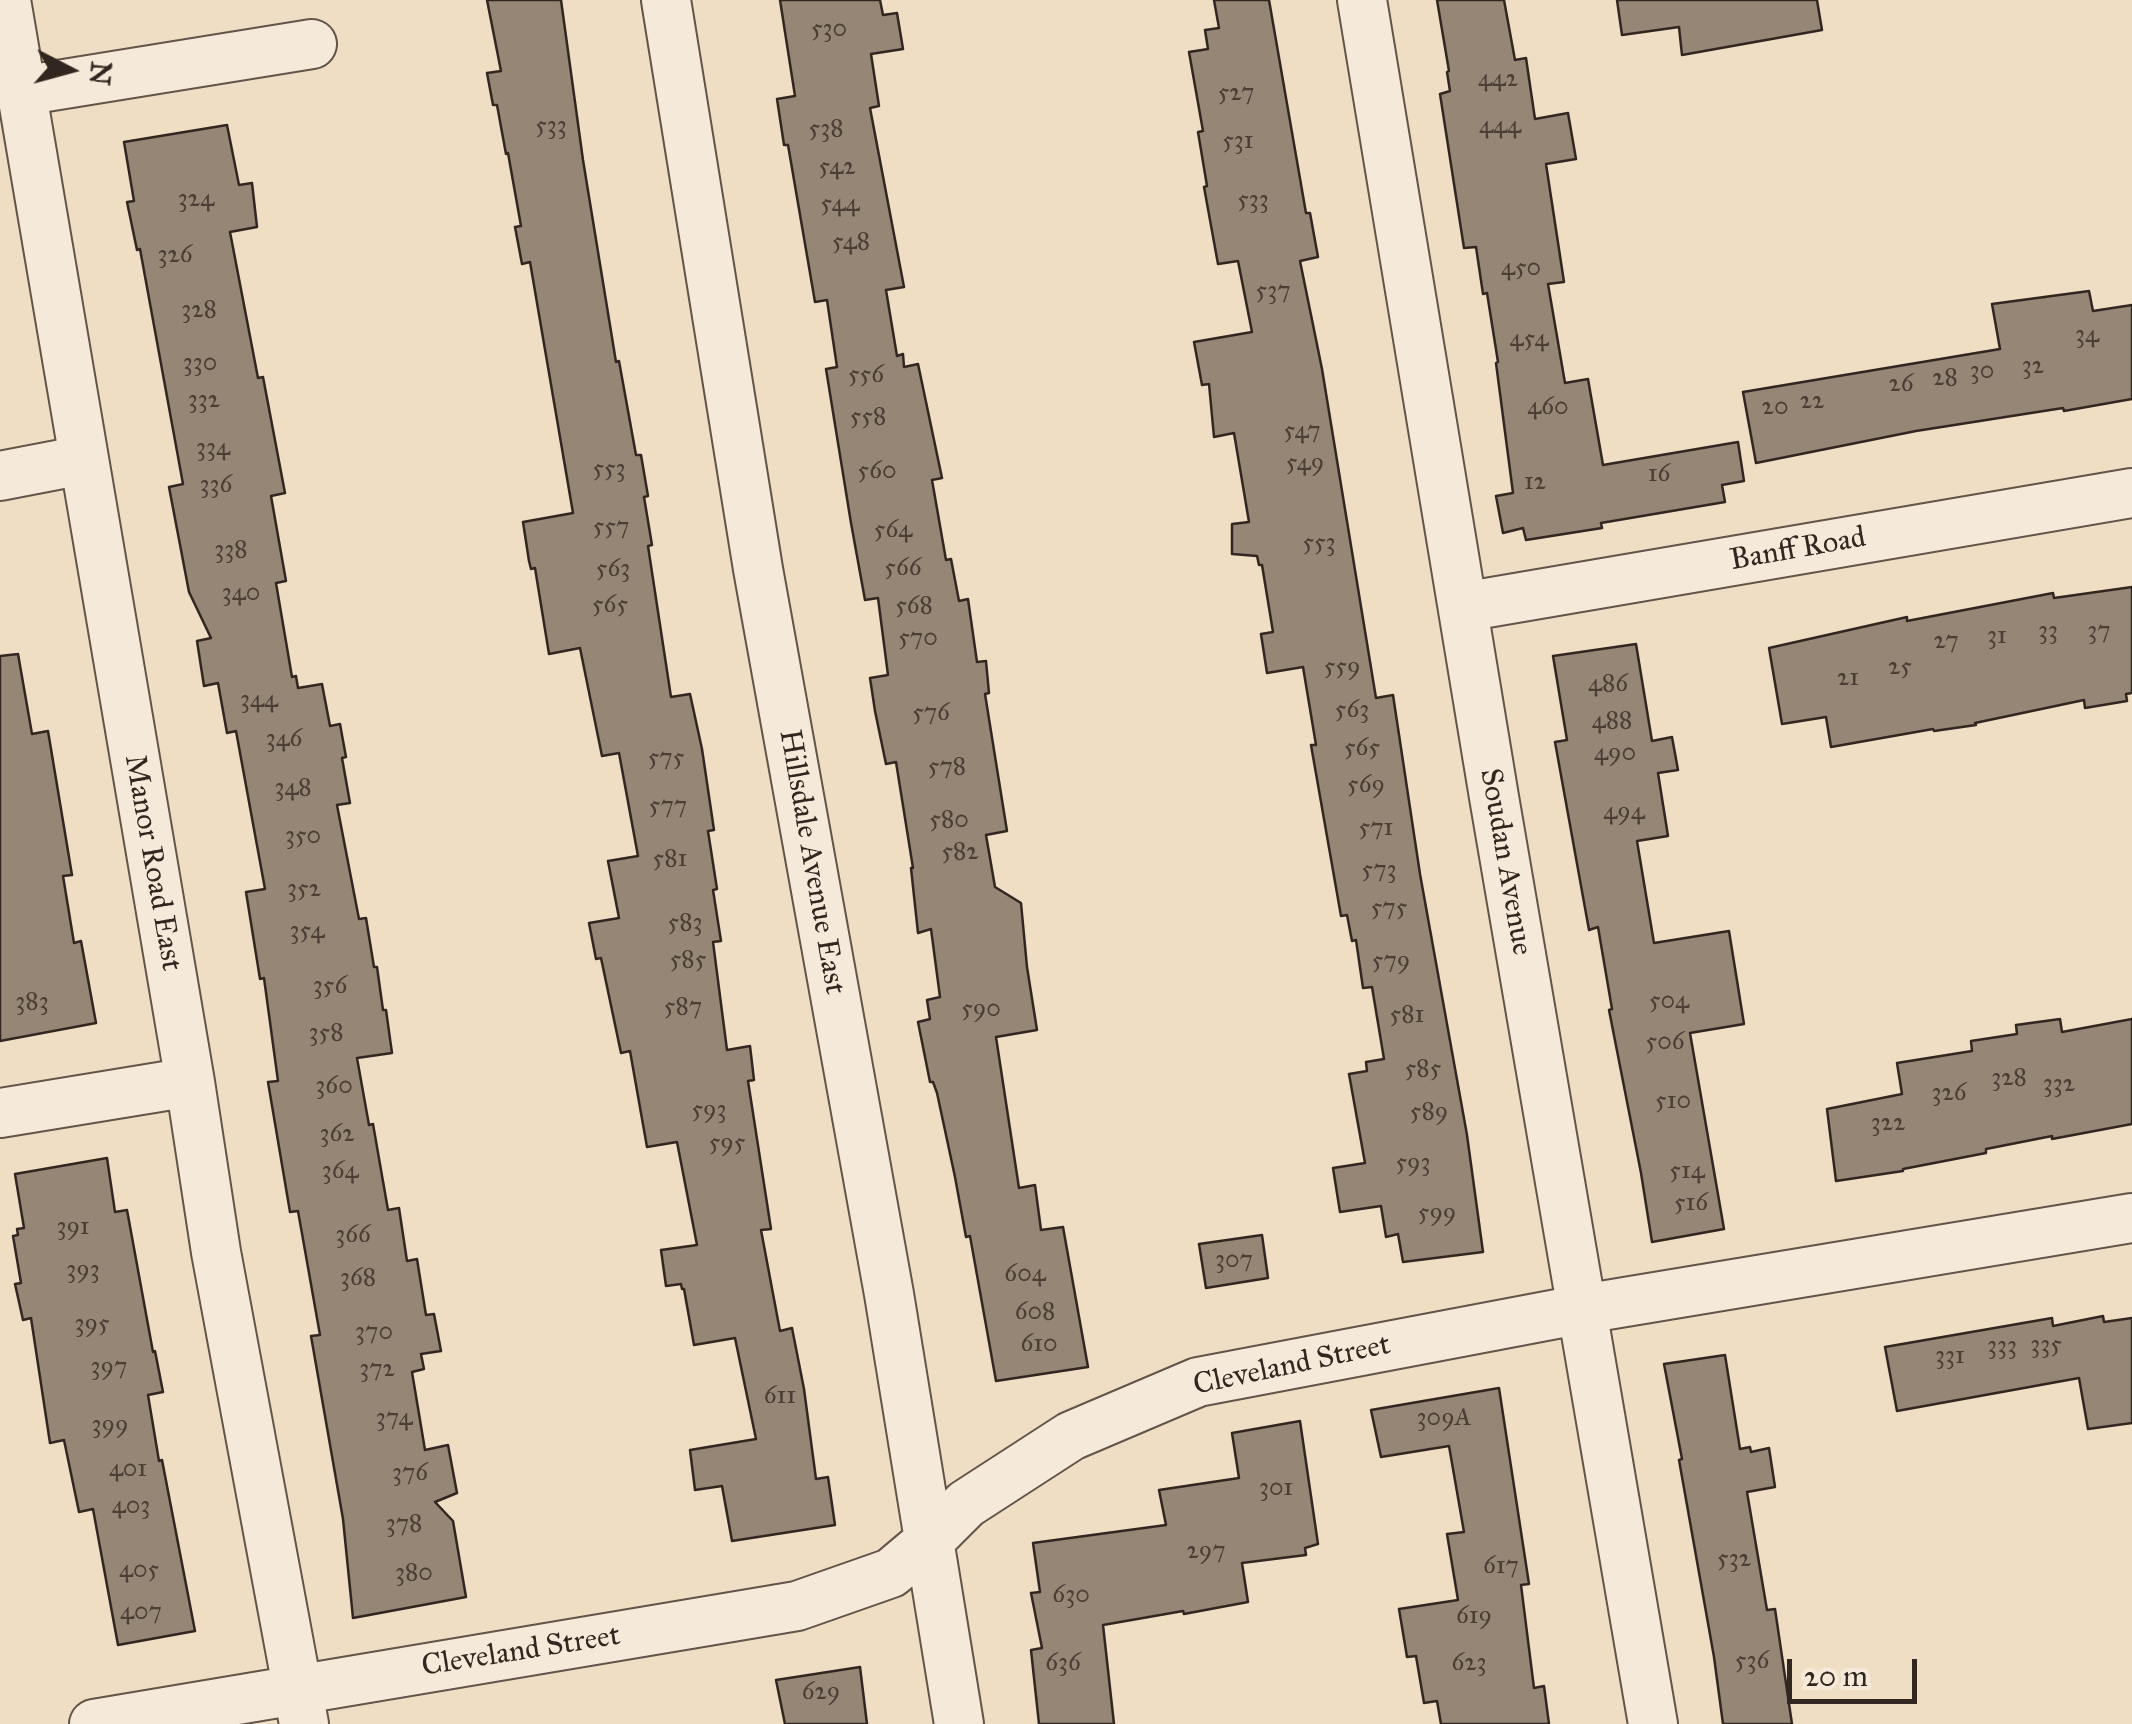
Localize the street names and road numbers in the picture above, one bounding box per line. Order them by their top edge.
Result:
street label: Banff Road [1727,520,1869,580]
street label: Hillsdale Avenue East [770,727,852,997]
street label: Manor Road East [115,752,189,974]
street label: Soudan Avenue [1471,766,1539,958]
street label: Cleveland Street [1190,1328,1394,1404]
street label: Cleveland Street [419,1619,623,1685]

